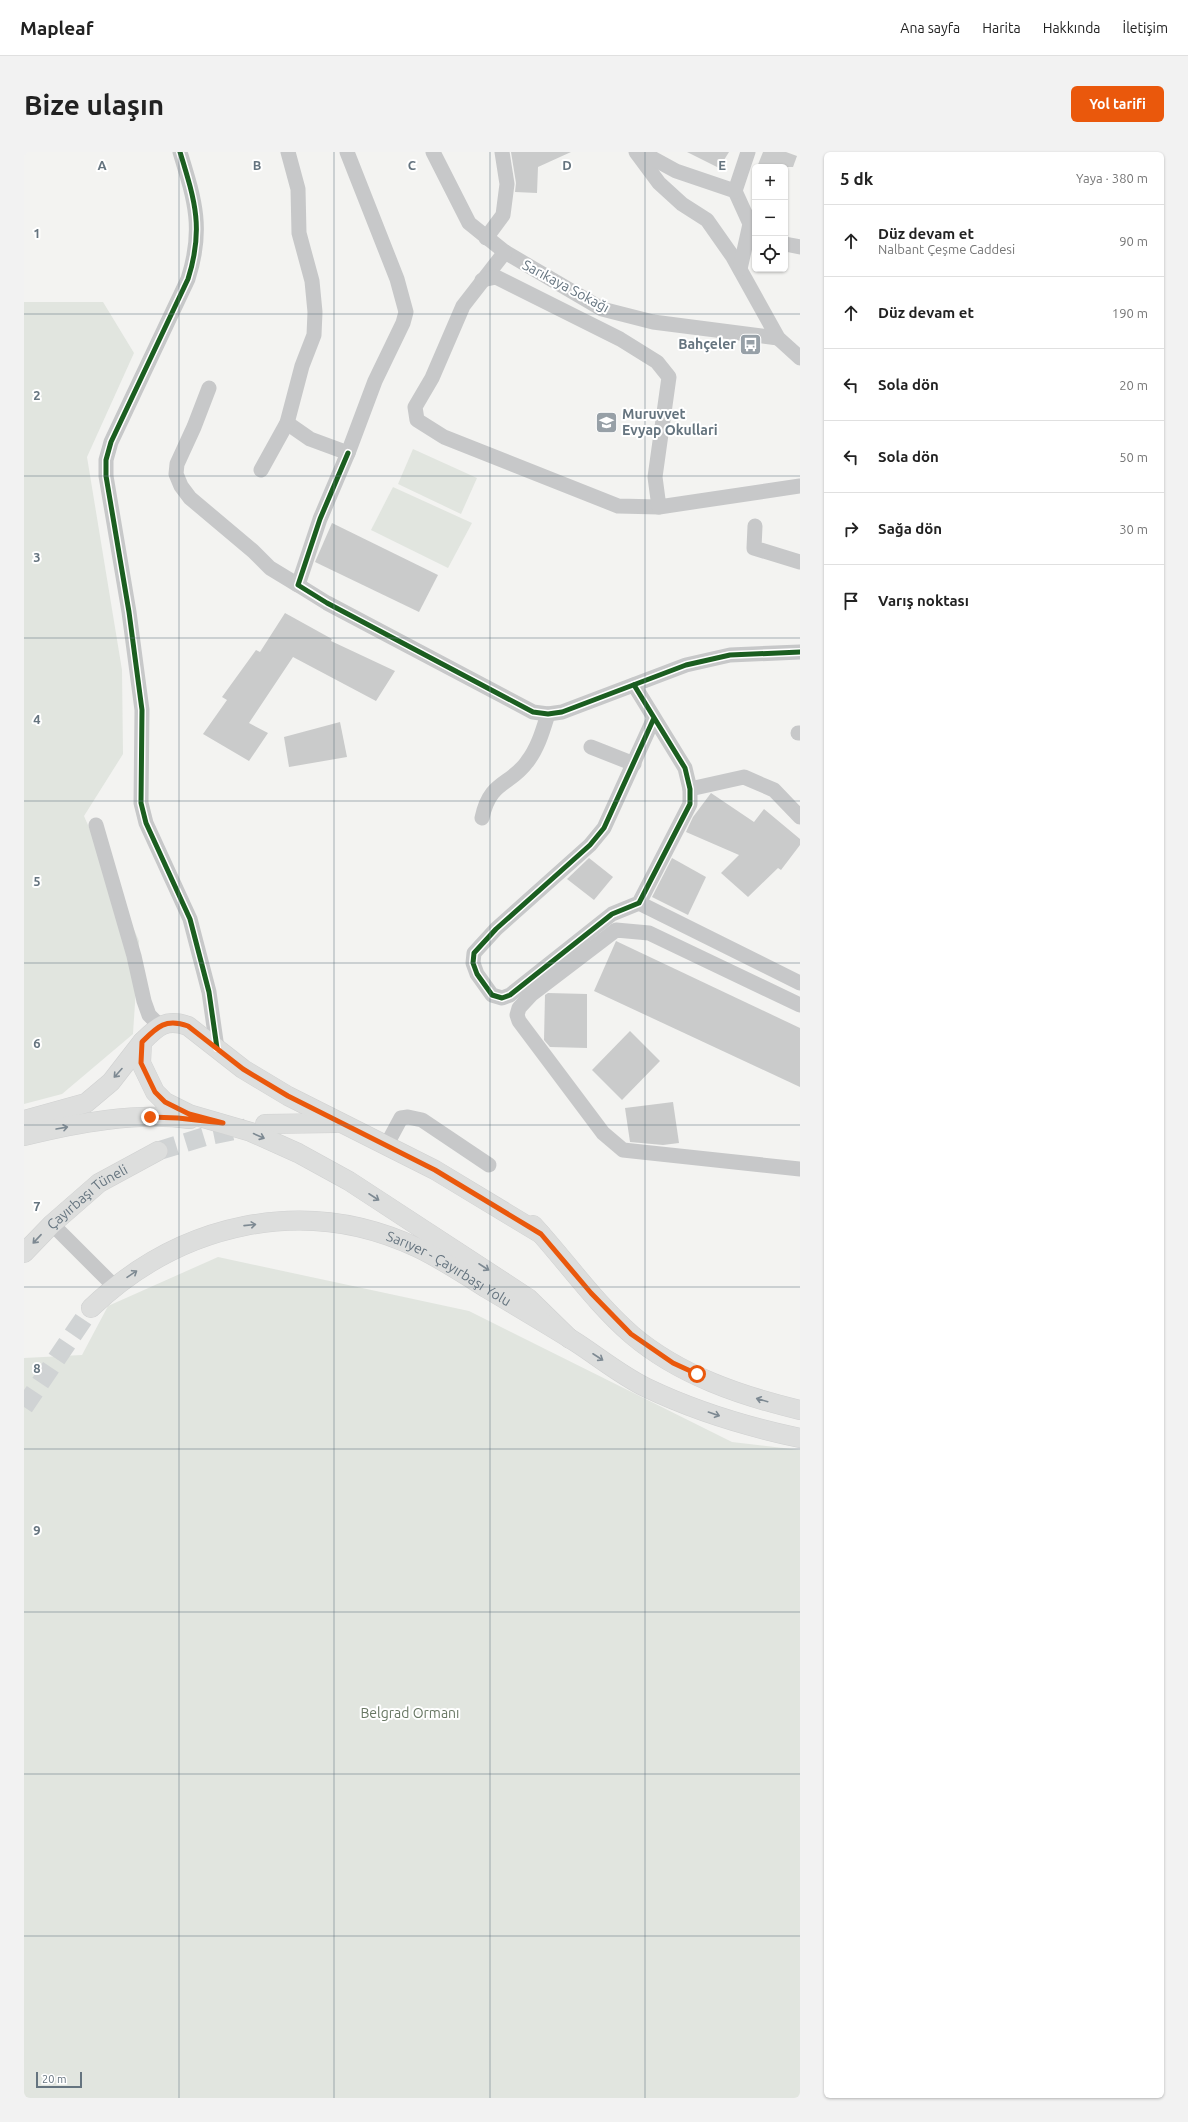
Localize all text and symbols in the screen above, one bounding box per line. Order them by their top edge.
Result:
text: Mapleaf [20,17,93,39]
text: Ana sayfa [900,20,960,36]
text: Harita [982,20,1021,36]
text: Hakkında [1043,20,1101,36]
text: İletişim [1123,20,1168,36]
button: Yol tarifi [1071,86,1164,122]
text: Bize ulaşın [24,89,164,120]
text: A [97,158,107,172]
text: B [253,158,262,172]
text: C [408,158,417,172]
text: D [562,158,572,172]
text: E [718,158,726,172]
map controls [752,164,788,272]
button: + [752,164,788,200]
text: 5 dk [840,169,873,188]
text: Yaya · 380 m [1076,171,1148,185]
button: − [752,200,788,236]
text: Düz devam et [878,225,974,242]
text: 1 [33,226,41,240]
icon: ahead [840,230,862,252]
text: 90 m [1119,234,1148,248]
button: locate [752,236,788,272]
text: Nalbant Çeşme Caddesi [878,242,1015,256]
street label: Sarıkaya Sokağı [520,256,612,316]
icon: ahead [840,302,862,324]
text: Düz devam et [878,304,974,321]
text: 190 m [1112,306,1148,320]
bus stop icon: Bahçeler [738,331,764,357]
place label: Bahçeler [678,336,736,353]
icon: left [840,374,862,396]
text: Sola dön [878,376,939,393]
text: 20 m [1119,378,1148,392]
text: 2 [33,388,41,402]
place label: Muruvvet Evyap Okullari [622,406,718,438]
school or university icon: Muruvvet Evyap Okullari [594,409,620,435]
icon: left [840,446,862,468]
text: Sola dön [878,448,939,465]
text: 50 m [1119,450,1148,464]
icon: right [840,518,862,540]
text: Sağa dön [878,520,942,537]
text: 30 m [1119,522,1148,536]
text: 3 [33,550,41,564]
icon: arrive [840,590,862,612]
text: Varış noktası [878,592,969,609]
text: 4 [33,712,41,726]
text: 5 [33,874,41,888]
text: 6 [33,1036,41,1050]
one-way arrow [114,1068,123,1078]
route end [141,1108,159,1126]
one-way arrow [55,1124,68,1132]
one-way arrow [253,1133,265,1141]
street label: Çayırbaşı Tüneli [44,1161,130,1233]
one-way arrow [368,1193,380,1201]
text: 7 [33,1199,41,1213]
one-way arrow [243,1221,256,1228]
street label: Sarıyer - Çayırbaşı Yolu [384,1228,514,1309]
one-way arrow [32,1234,42,1244]
one-way arrow [478,1263,489,1271]
one-way arrow [126,1270,137,1278]
one-way arrow [592,1353,603,1361]
text: 8 [33,1361,41,1375]
route start [688,1365,706,1383]
one-way arrow [756,1396,769,1403]
one-way arrow [708,1410,720,1418]
text: 9 [33,1523,41,1537]
park label: Belgrad Ormanı [360,1705,460,1721]
scale bar [36,2070,82,2089]
text: 20 m [42,2073,66,2085]

